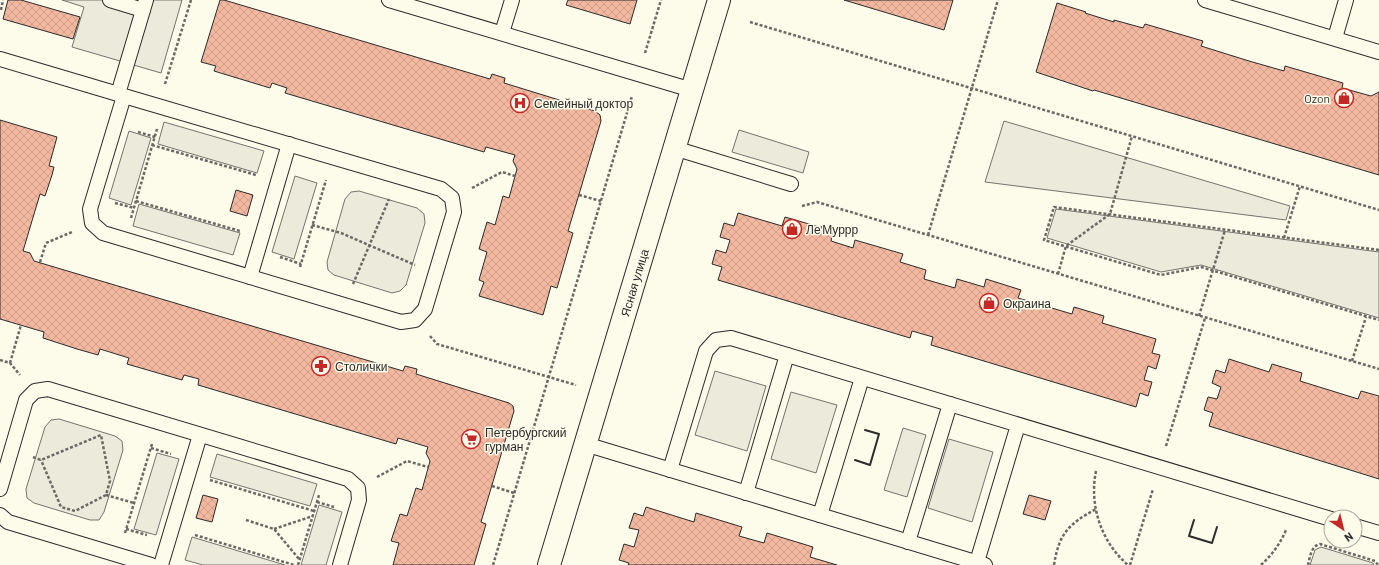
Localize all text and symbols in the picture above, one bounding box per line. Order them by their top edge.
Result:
shop icon: Ozon [1333,87,1355,109]
place label: Ozon [1304,91,1330,105]
hospital icon: Семейный доктор [509,92,531,114]
place label: Семейный доктор [534,96,633,111]
shop icon: Ле'Муррр [781,218,803,240]
place label: Ле'Муррр [806,222,858,237]
street label: Ясная улица [617,247,651,318]
shop icon: Окраина [978,292,1000,314]
place label: Окраина [1003,296,1051,311]
pharmacy icon: Столички [310,355,332,377]
place label: Столички [335,359,387,373]
place label: Петербургский гурман [485,425,567,454]
supermarket icon: Петербургский гурман [460,428,482,450]
north arrow [1323,509,1363,549]
text: N [1342,530,1356,545]

